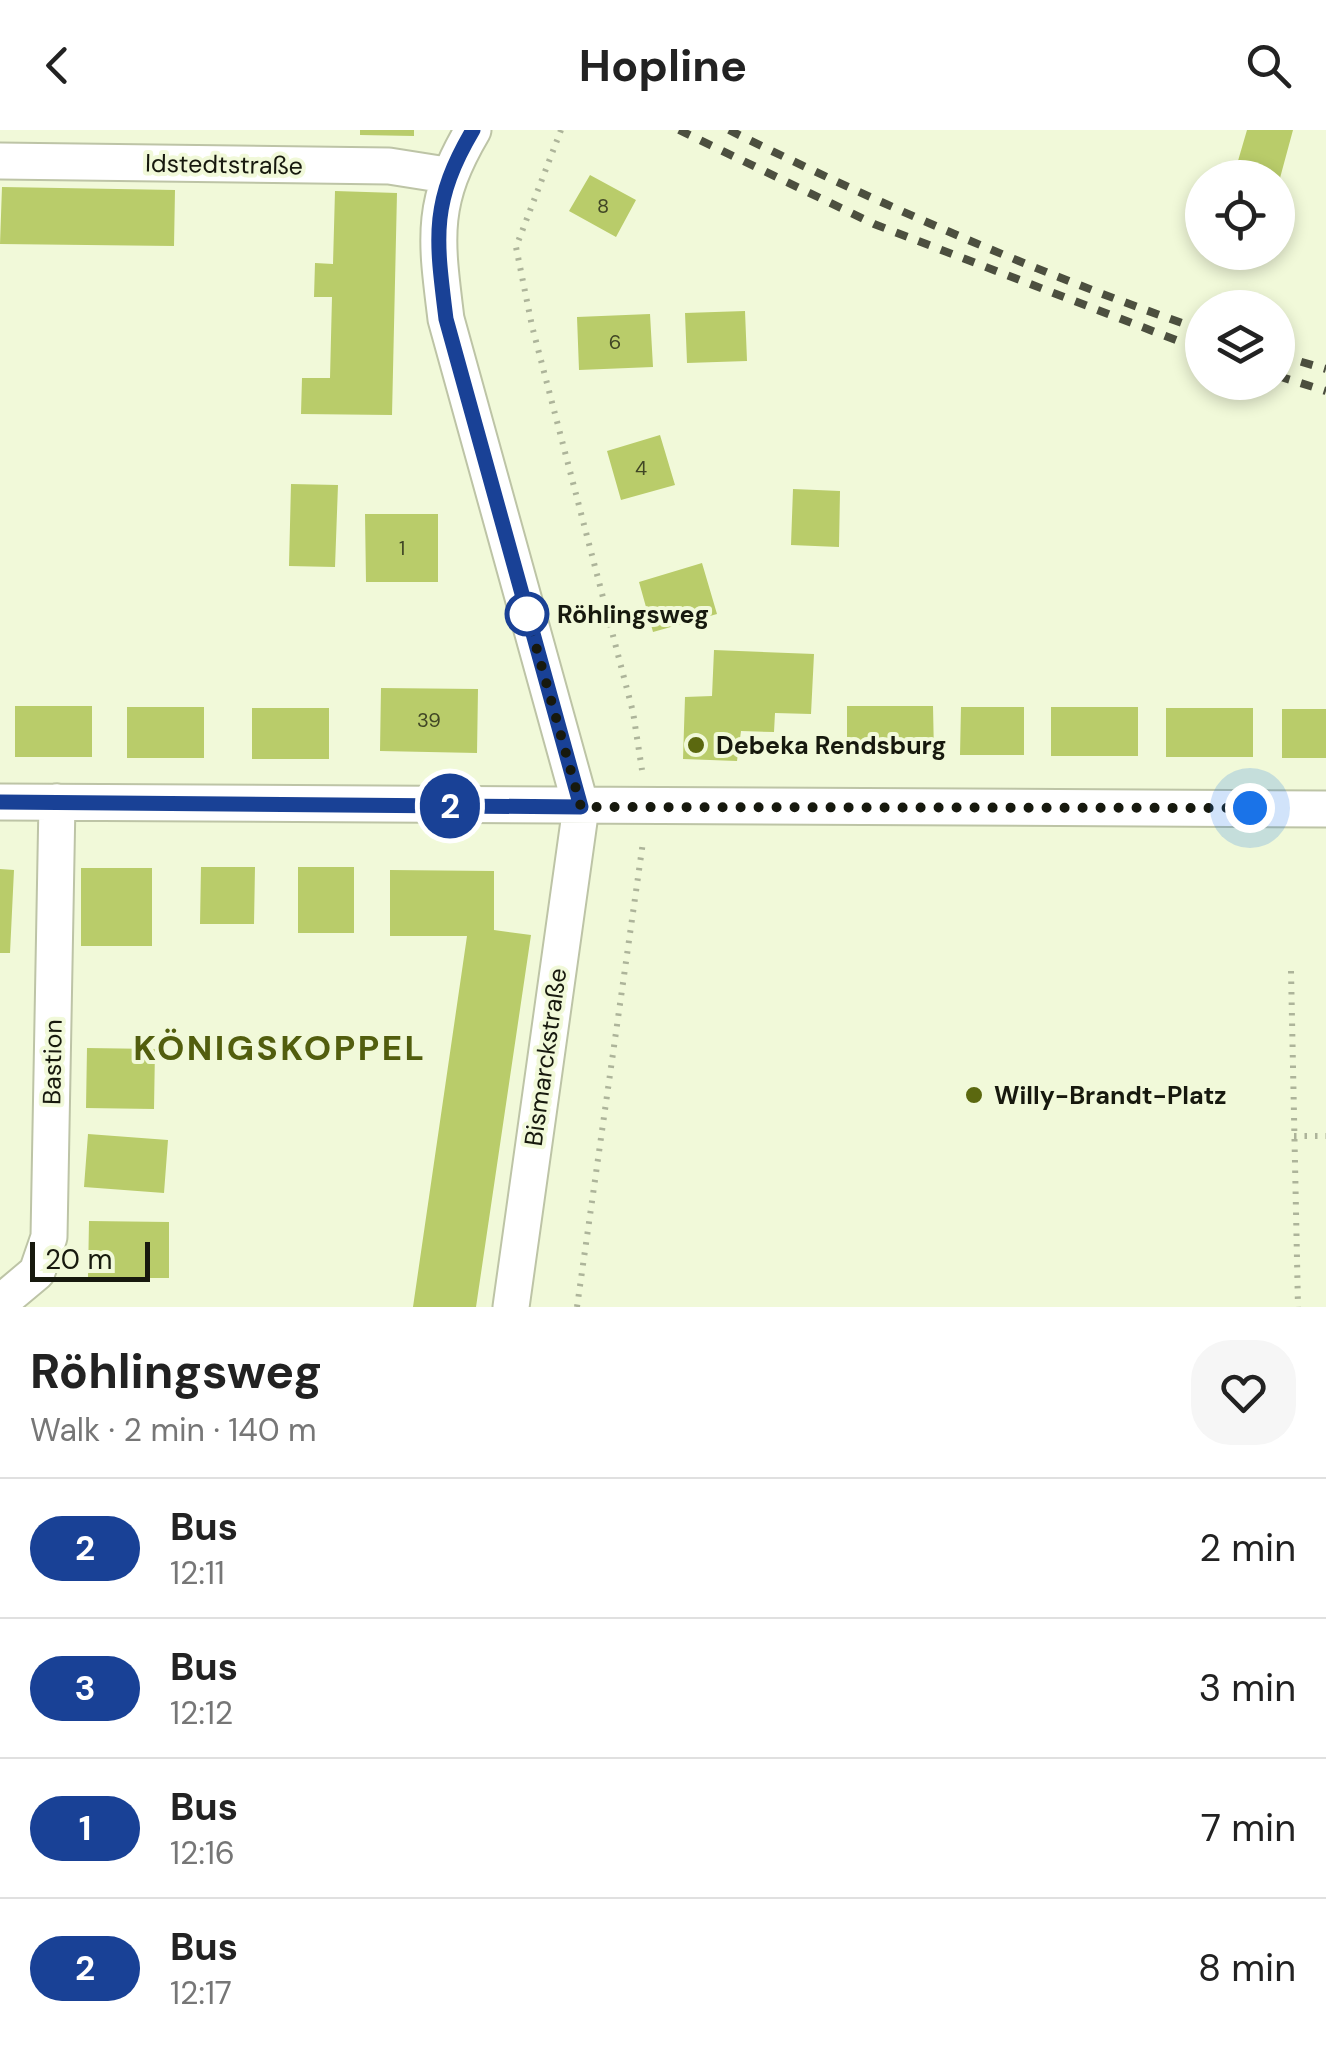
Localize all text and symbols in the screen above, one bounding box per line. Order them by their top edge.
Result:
text: Hopline [579,36,747,95]
icon: back [30,38,85,93]
icon: search [1241,38,1296,93]
street label: Idstedtstraße [145,147,303,182]
map controls [1185,160,1295,400]
button: locate [1185,160,1295,270]
house number: 8 [597,193,609,219]
button: layers [1185,290,1295,400]
house number: 6 [609,329,621,355]
house number: 4 [635,455,647,481]
house number: 1 [399,535,405,561]
marker: Röhlingsweg [506,593,548,635]
place label: Röhlingsweg [557,598,709,631]
house number: 39 [417,707,441,733]
place label: Debeka Rendsburg [716,729,946,762]
marker: Debeka Rendsburg [685,734,707,756]
line badge: 2 [418,774,482,838]
text: 2 [440,783,460,829]
your location [1225,783,1275,833]
street label: Bismarckstraße [517,966,574,1148]
street label: Bastion [35,1019,70,1105]
district label: KÖNIGSKOPPEL [133,1025,427,1071]
place label: Willy-Brandt-Platz [994,1079,1227,1112]
marker: Willy-Brandt-Platz [963,1084,985,1106]
scale bar [30,1237,150,1282]
text: 20 m [45,1241,112,1278]
text: Röhlingsweg [30,1340,322,1403]
button: heart [1191,1340,1296,1445]
text: Walk · 2 min · 140 m [30,1409,317,1451]
text: Bus [170,1502,238,1552]
text: 2 min [1199,1523,1296,1573]
text: 2 [75,1525,95,1571]
text: 12:11 [170,1552,225,1594]
text: Bus [170,1642,238,1692]
text: 3 min [1199,1663,1296,1713]
text: 3 [74,1665,96,1711]
text: 12:12 [170,1692,233,1734]
text: Bus [170,1782,238,1832]
text: 7 min [1201,1803,1296,1853]
text: 1 [79,1805,91,1851]
text: 12:16 [170,1832,235,1874]
text: Bus [170,1922,238,1972]
text: 8 min [1198,1943,1296,1993]
text: 2 [75,1945,95,1991]
text: 12:17 [170,1972,232,2014]

